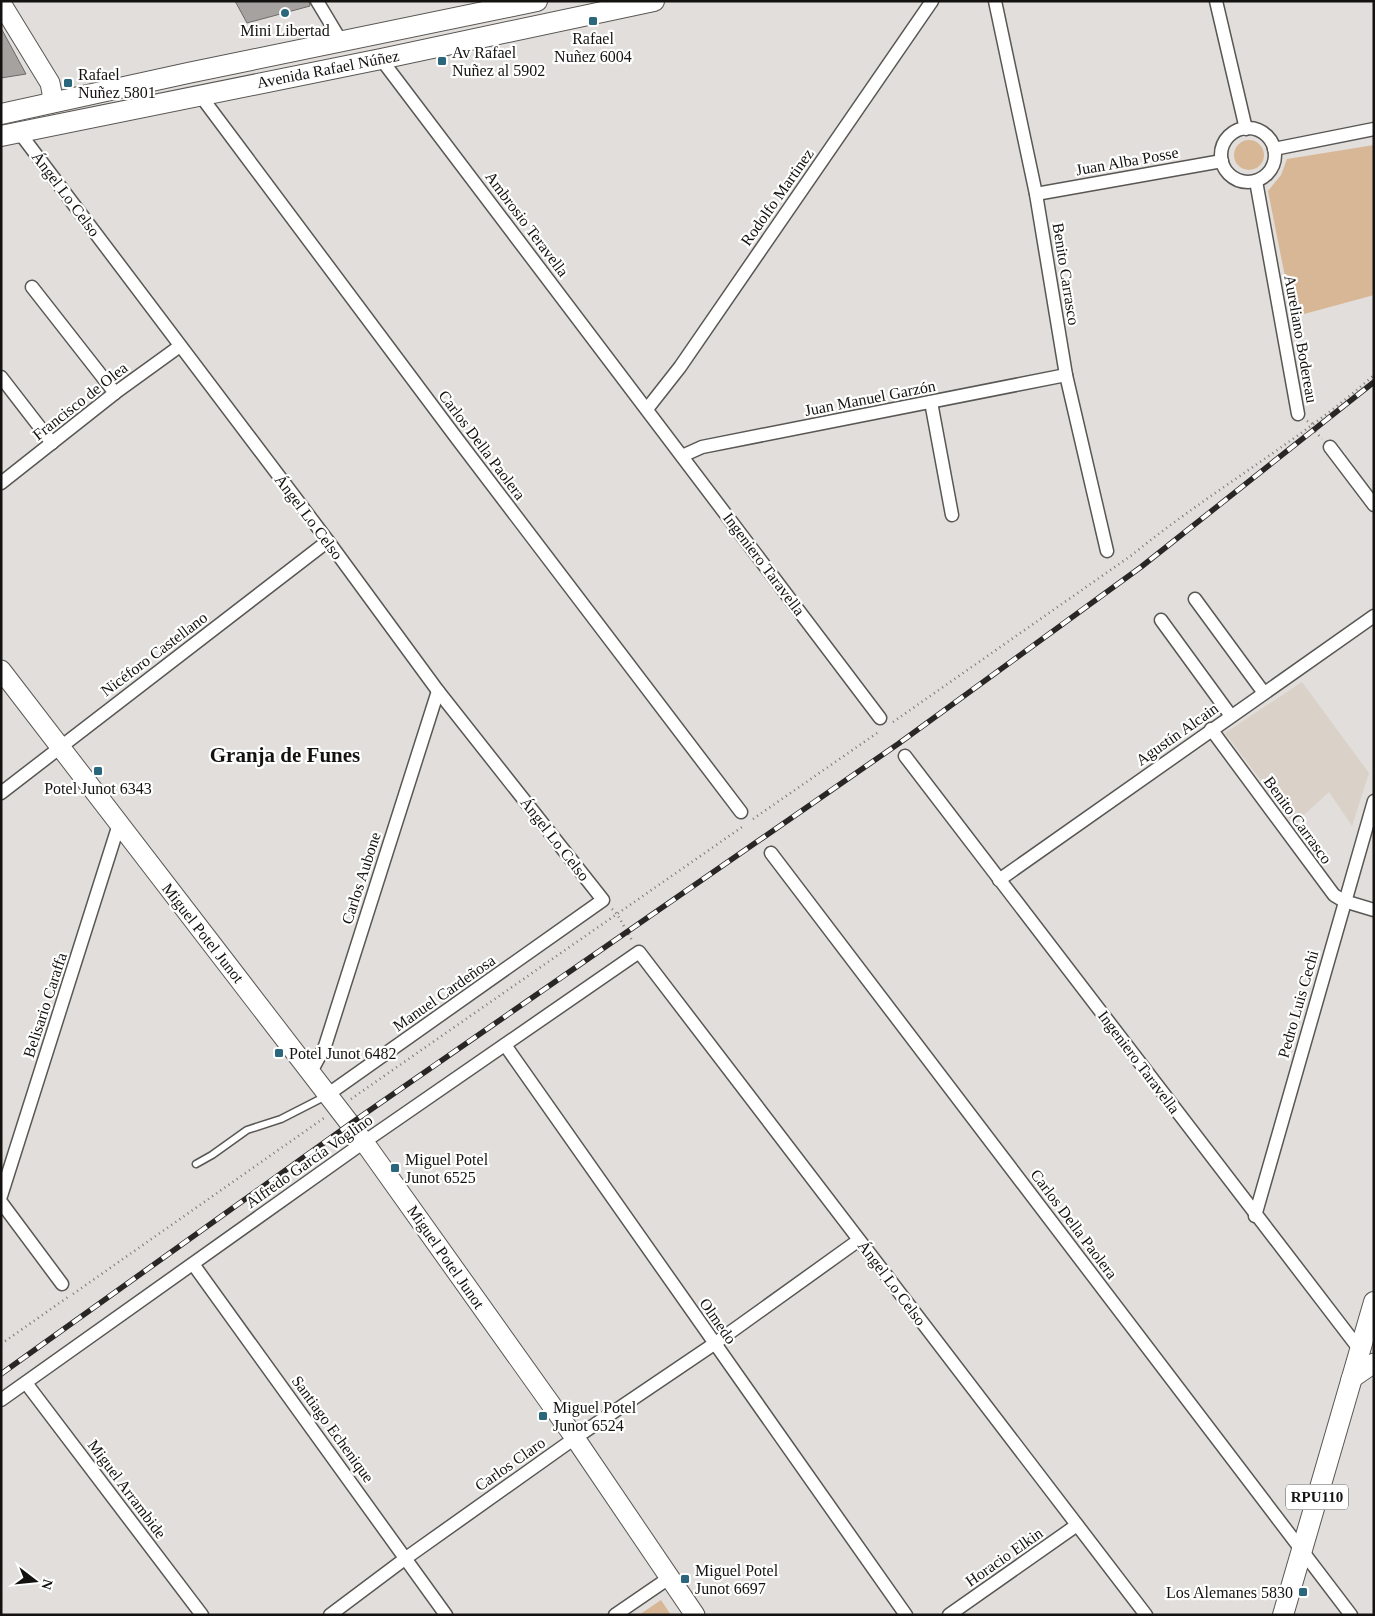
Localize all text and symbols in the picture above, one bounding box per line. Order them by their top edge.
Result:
marker: Mini Libertad [279,7,291,19]
marker: Rafael Nuñez 6004 [587,15,599,27]
place label: Mini Libertad [240,22,330,39]
place label: Rafael Nuñez 6004 [554,30,632,65]
place label: Av Rafael Nuñez al 5902 [452,44,545,79]
street label: Avenida Rafael Núñez [255,47,401,91]
marker: Av Rafael Nuñez al 5902 [436,55,448,67]
place label: Rafael Nuñez 5801 [78,66,156,101]
marker: Rafael Nuñez 5801 [62,77,74,89]
street label: Juan Alba Posse [1074,144,1180,178]
street label: Rodolfo Martinez [737,145,817,249]
street label: Ángel Lo Celso [28,148,104,240]
street label: Ambrosio Teravella [482,168,572,280]
street label: Benito Carrasco [1050,222,1082,326]
street label: Aureliano Bodereau [1281,274,1321,404]
street label: Francisco de Olea [29,359,131,443]
street label: Juan Manuel Garzón [803,377,937,419]
street label: Carlos Della Paolera [435,387,529,503]
street label: Ángel Lo Celso [271,471,347,563]
street label: Ingeniero Taravella [719,509,808,619]
street label: Nicéforo Castellano [98,609,210,699]
street label: Agustín Alcain [1133,699,1222,769]
district label: Granja de Funes [210,743,360,767]
marker: Potel Junot 6343 [92,765,104,777]
street label: Benito Carrasco [1261,773,1335,867]
place label: Potel Junot 6343 [44,780,152,797]
street label: Ángel Lo Celso [516,793,594,885]
street label: Carlos Aubone [338,830,384,926]
street label: Miguel Potel Junot [158,880,248,987]
street label: Pedro Luis Cechi [1275,948,1322,1060]
street label: Belisario Caraffa [20,950,70,1060]
street label: Manuel Cardeñosa [390,952,498,1034]
street label: Ingeniero Taravella [1094,1007,1183,1117]
place label: Potel Junot 6482 [289,1045,397,1062]
marker: Potel Junot 6482 [273,1047,285,1059]
street label: Alfredo García Voglino [242,1111,376,1212]
place label: Miguel Potel Junot 6525 [405,1151,489,1186]
marker: Miguel Potel Junot 6525 [389,1162,401,1174]
street label: Carlos Della Paolera [1027,1166,1121,1282]
street label: Miguel Potel Junot [403,1202,488,1313]
street label: Ángel Lo Celso [854,1237,930,1329]
street label: Olmedo [696,1295,740,1347]
street label: Santiago Echenique [288,1372,377,1486]
place label: Miguel Potel Junot 6524 [553,1399,637,1434]
marker: Miguel Potel Junot 6524 [537,1410,549,1422]
street label: Carlos Claro [472,1434,548,1494]
street label: Miguel Arrambide [84,1437,169,1542]
road number: RPU110 [1286,1484,1348,1510]
street label: Horacio Elkin [962,1524,1046,1590]
north arrow [10,1556,60,1606]
place label: Miguel Potel Junot 6697 [695,1562,779,1597]
marker: Miguel Potel Junot 6697 [679,1573,691,1585]
text: N [38,1578,56,1591]
place label: Los Alemanes 5830 [1166,1584,1293,1601]
marker: Los Alemanes 5830 [1297,1586,1309,1598]

